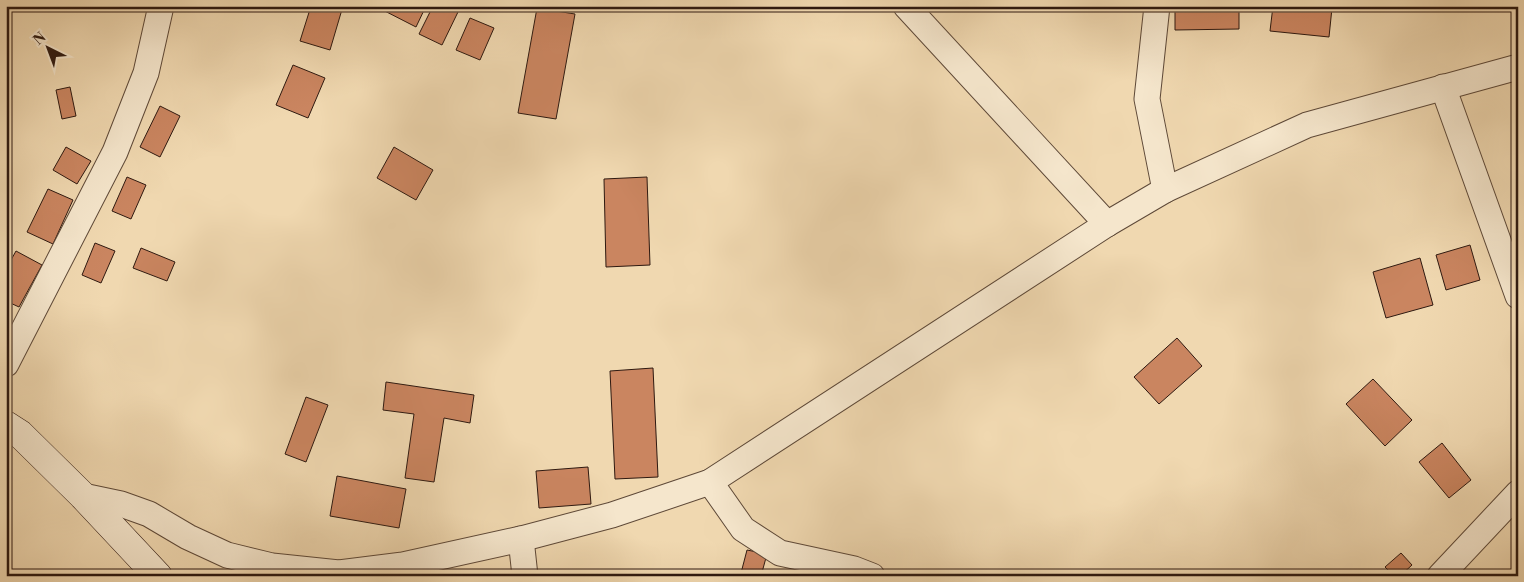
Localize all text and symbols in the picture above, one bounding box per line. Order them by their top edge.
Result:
north arrow [22,22,72,72]
text: N [30,29,50,49]

